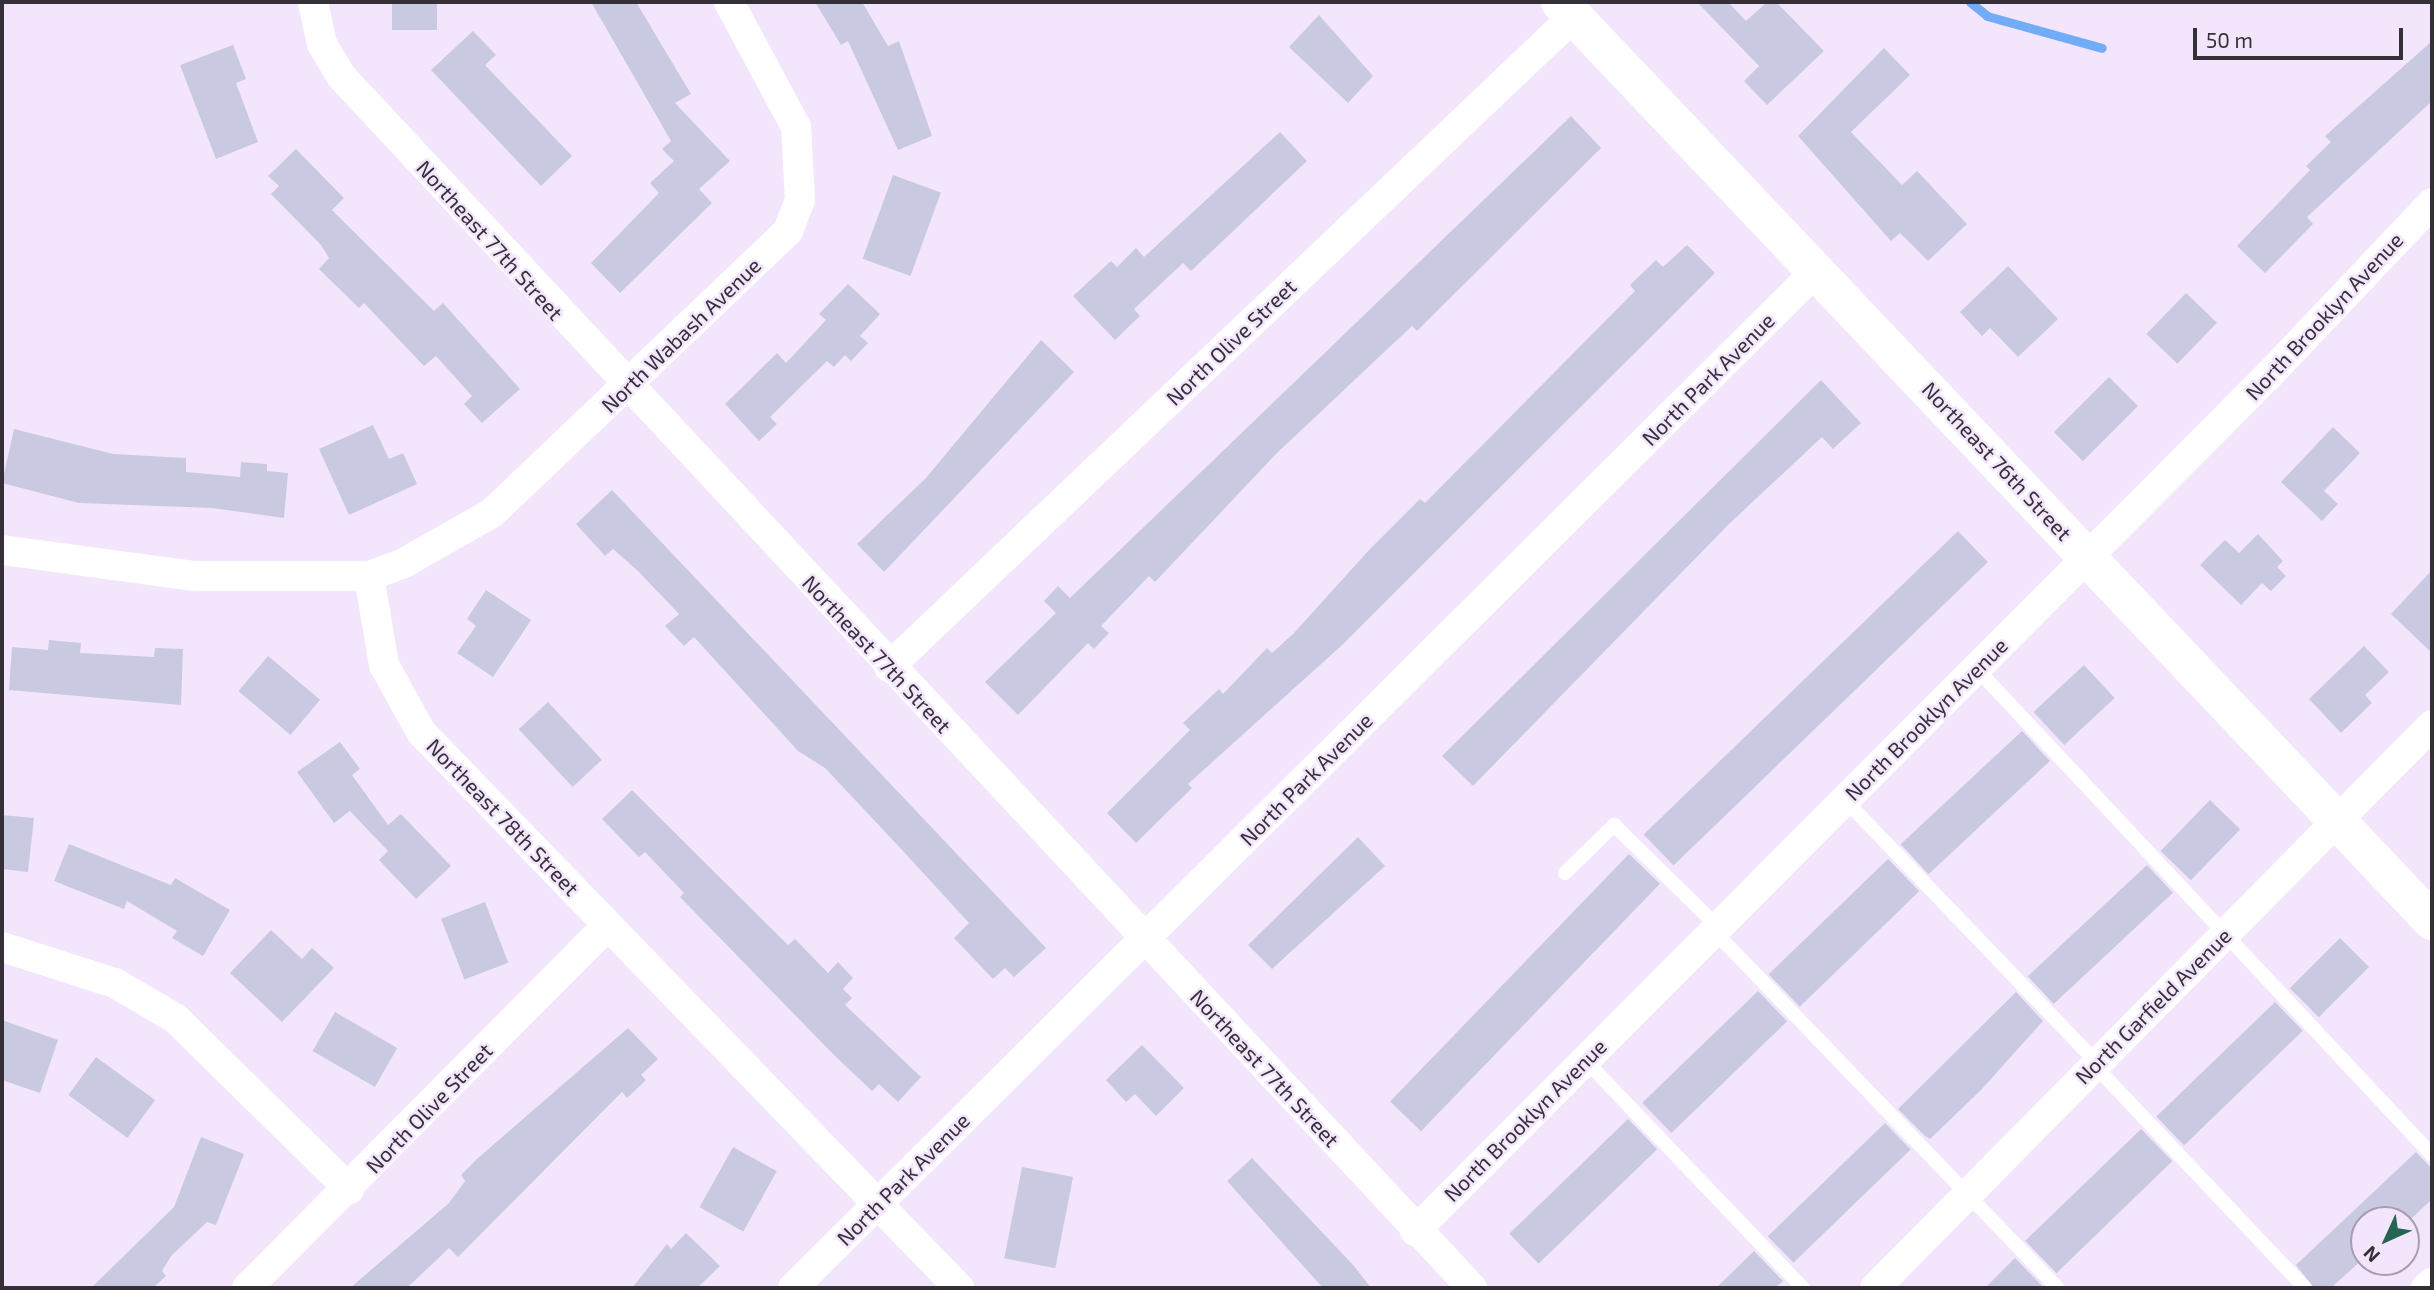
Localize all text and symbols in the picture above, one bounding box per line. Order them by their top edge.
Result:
scale bar [2196,14,2406,58]
text: 50 m [2206,27,2253,52]
street label: Northeast 77th Street [412,155,568,325]
street label: North Brooklyn Avenue [2240,227,2408,405]
street label: North Wabash Avenue [596,252,766,418]
street label: North Olive Street [1161,274,1301,410]
street label: North Park Avenue [1636,307,1780,451]
street label: Northeast 76th Street [1917,377,2077,545]
street label: Northeast 77th Street [797,570,957,738]
street label: North Brooklyn Avenue [1839,632,2013,806]
street label: North Park Avenue [1234,707,1378,851]
street label: Northeast 78th Street [422,733,584,901]
street label: North Garfield Avenue [2070,923,2236,1089]
street label: Northeast 77th Street [1185,984,1345,1152]
street label: North Brooklyn Avenue [1438,1033,1612,1207]
street label: North Olive Street [361,1038,497,1178]
street label: North Park Avenue [831,1107,975,1251]
north arrow [2350,1206,2420,1276]
text: N [2358,1242,2384,1268]

